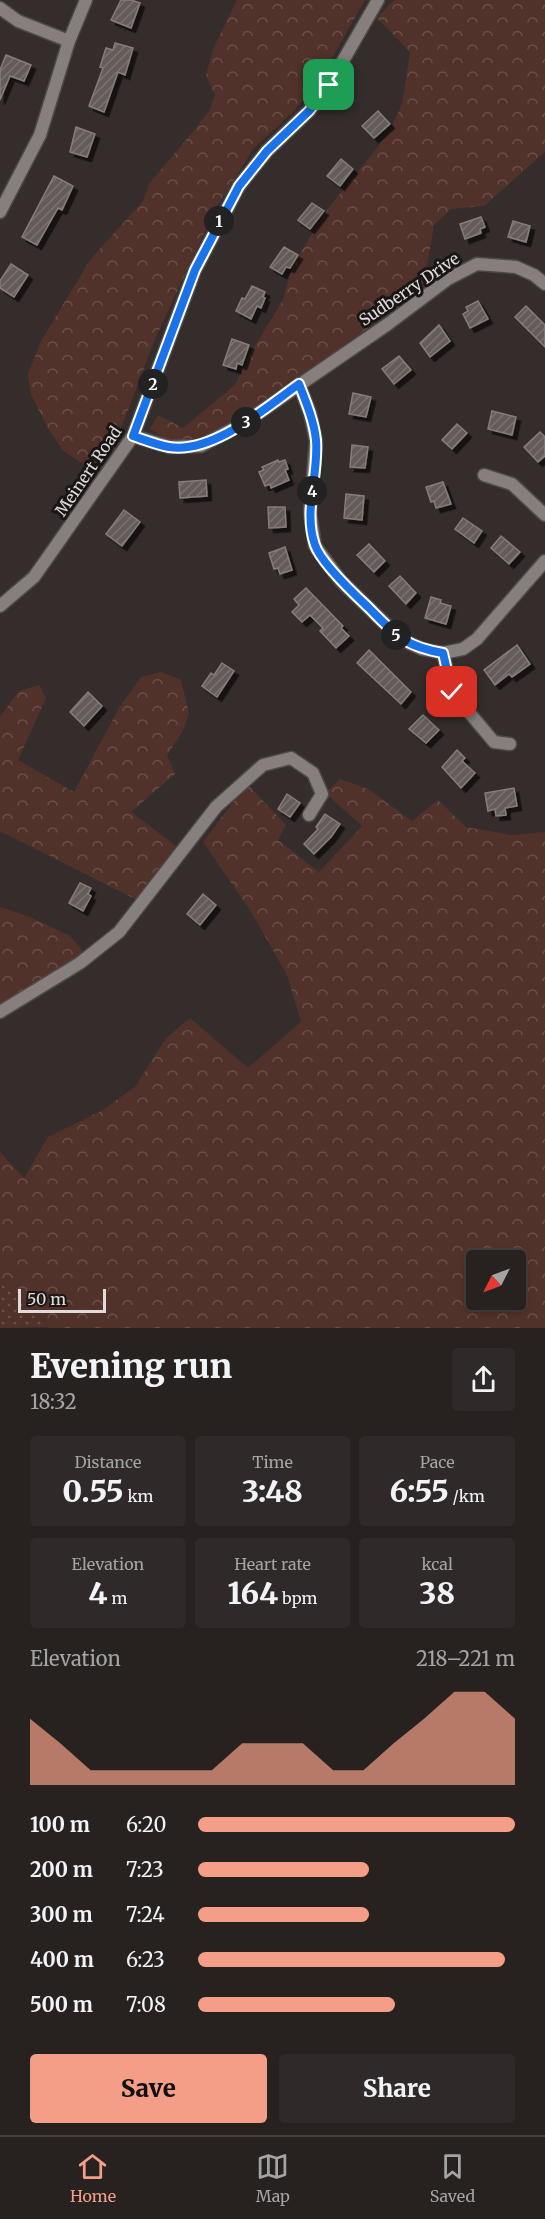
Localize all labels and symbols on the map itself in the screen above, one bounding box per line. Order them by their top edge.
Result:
pin [303,59,354,110]
pin: 1 [204,206,234,236]
street label: Sudberry Drive [355,248,463,330]
pin: 2 [138,369,168,399]
pin: 3 [231,407,261,437]
street label: Meinert Road [51,422,126,520]
pin: 4 [297,476,327,506]
pin: 5 [381,620,411,650]
pin [426,666,477,717]
north arrow [466,1250,526,1310]
scale bar [18,1286,106,1314]

